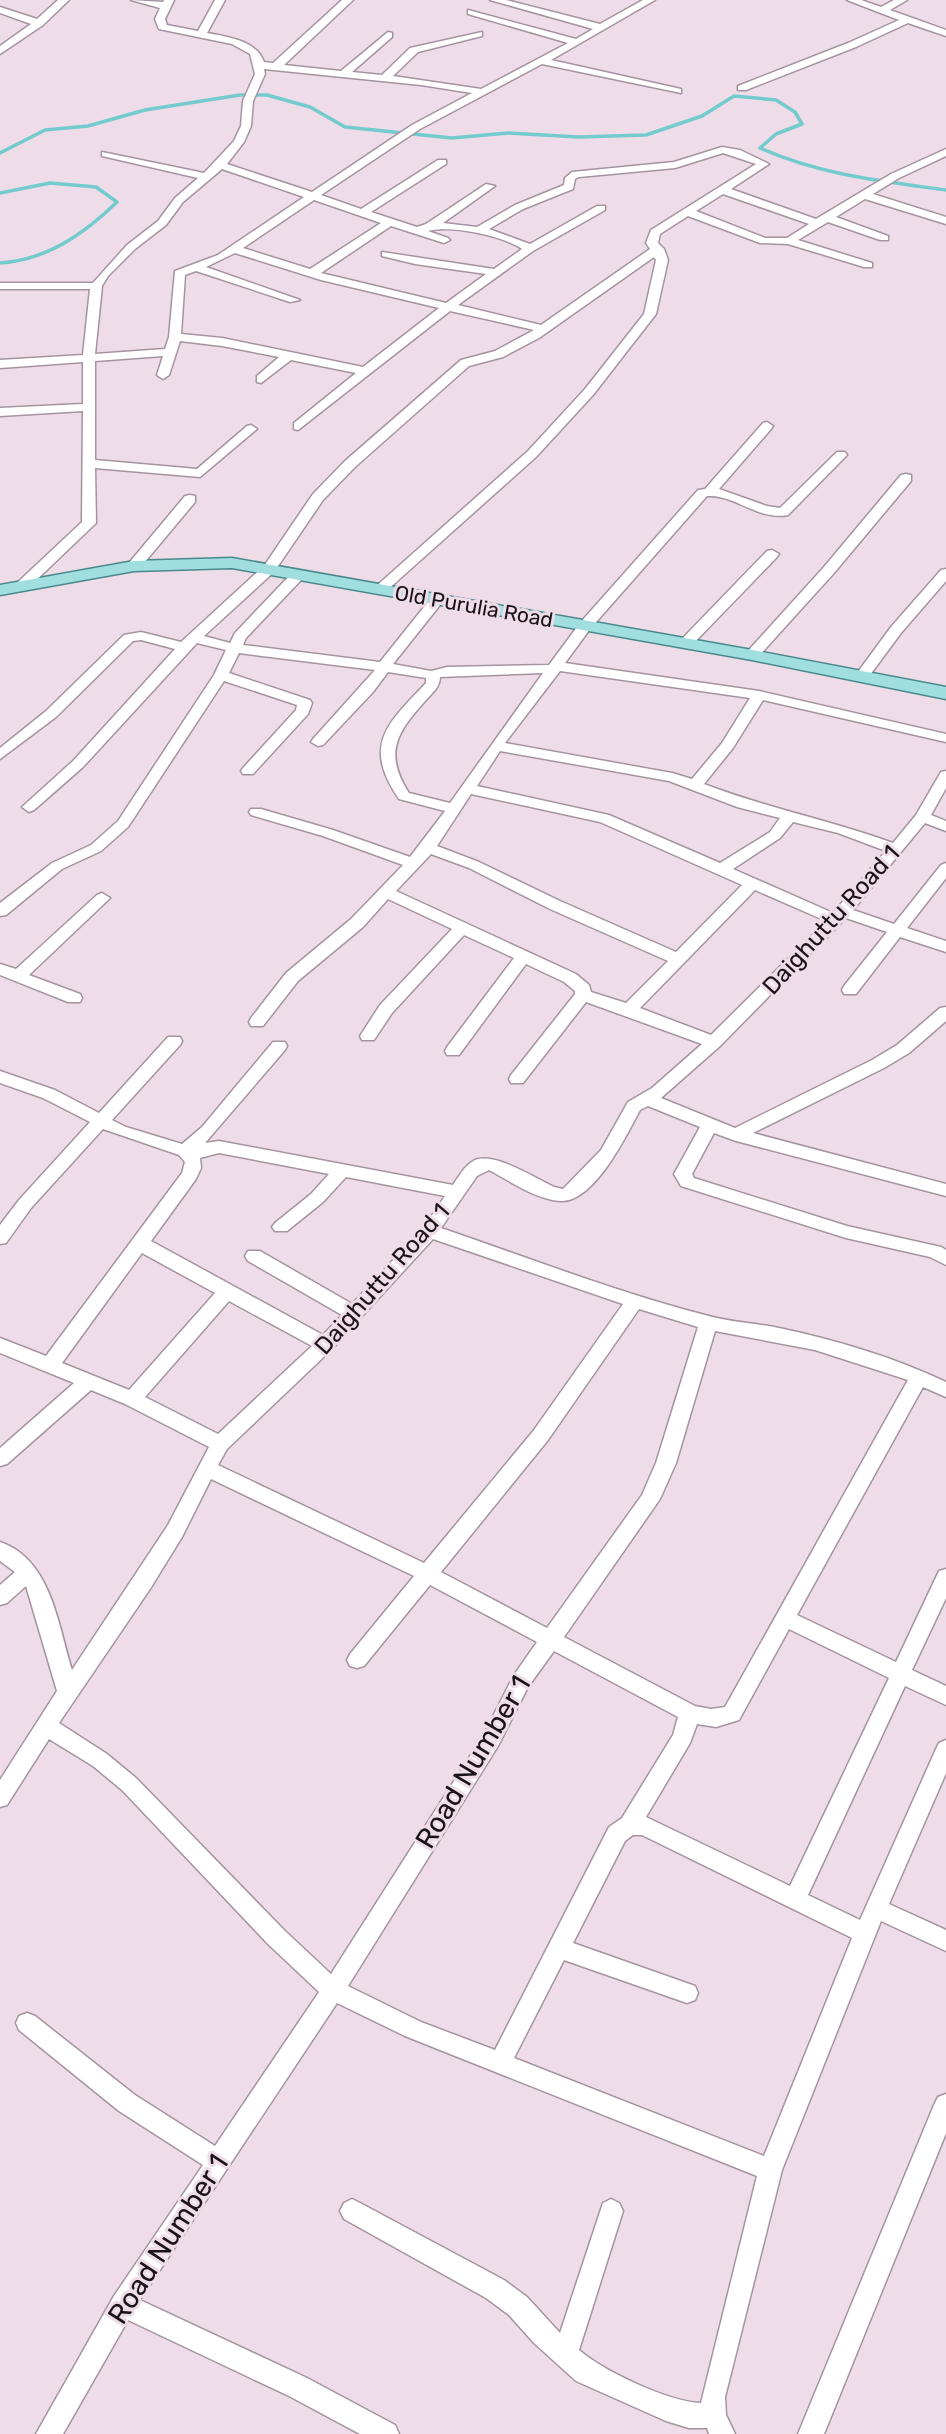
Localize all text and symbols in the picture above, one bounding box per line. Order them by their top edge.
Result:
street label: Old Purulia Road [393,580,555,632]
street label: Daighuttu Road 1 [757,840,905,1000]
street label: Daighuttu Road 1 [309,1198,455,1360]
street label: Road Number 1 [408,1670,538,1854]
street label: Road Number 1 [101,2148,235,2330]

